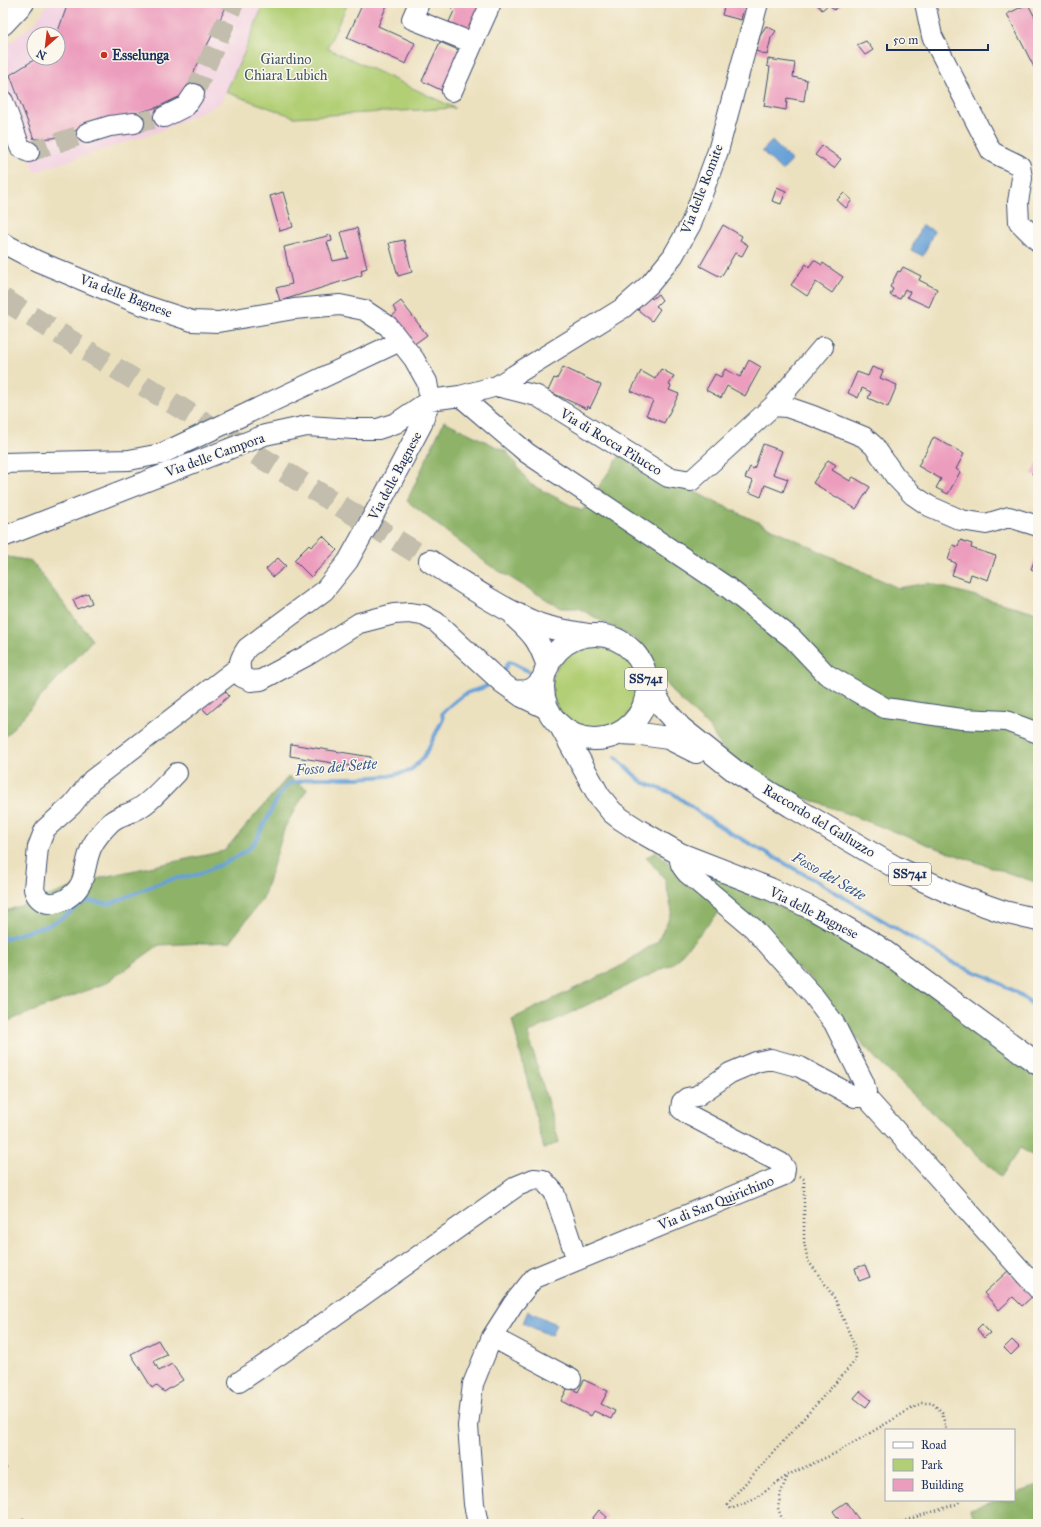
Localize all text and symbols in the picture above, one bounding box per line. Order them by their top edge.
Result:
north arrow [26,26,66,66]
scale bar [887,26,988,52]
text: 50 m [893,33,918,47]
text: N [34,46,49,62]
place label: Esselunga [112,47,170,65]
marker: Esselunga [99,50,109,60]
park label: Giardino Chiara Lubich [244,51,328,84]
street label: Via delle Romite [677,141,727,237]
street label: Via delle Bagnese [76,270,175,322]
street label: Via di Rocca Pilucco [556,404,665,479]
street label: Via delle Campora [162,429,267,481]
street label: Via delle Bagnese [364,429,426,524]
road number: SS741 [625,668,667,690]
water label: Fosso del Sette [293,754,378,780]
street label: Raccordo del Galluzzo [760,781,878,861]
water label: Fosso del Sette [788,847,869,904]
road number: SS741 [889,863,931,885]
street label: Via delle Bagnese [766,883,862,943]
street label: Via di San Quirichino [655,1172,776,1234]
legend [885,1429,1015,1501]
text: Road [921,1438,947,1452]
text: Park [921,1458,943,1472]
text: Building [921,1478,964,1493]

